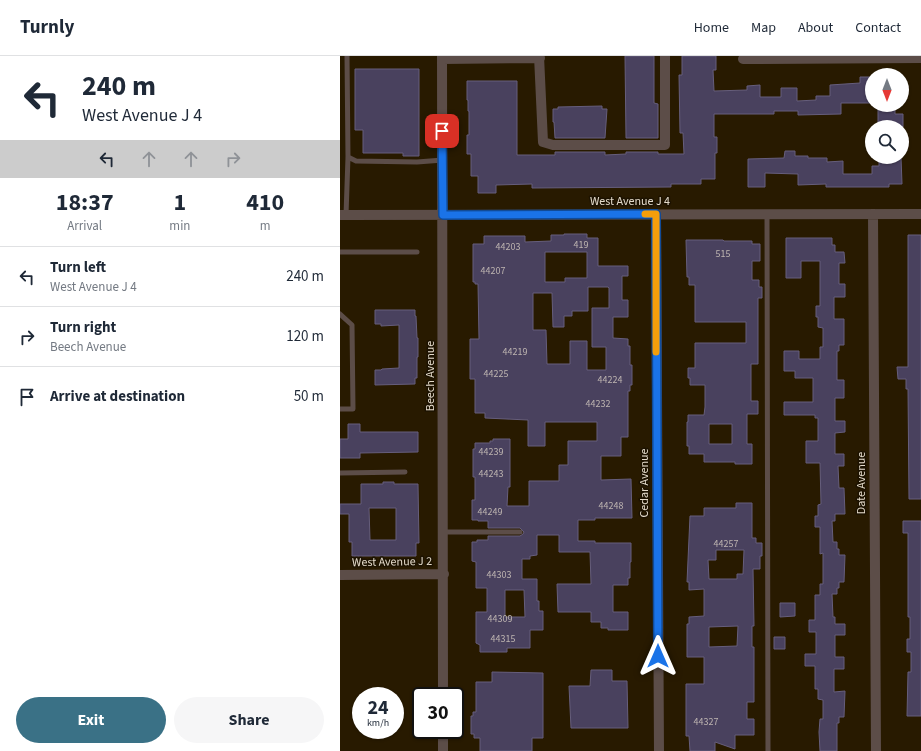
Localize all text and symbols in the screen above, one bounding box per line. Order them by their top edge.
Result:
text: Turnly [20,14,74,41]
text: Home [694,18,729,38]
text: Map [751,18,776,38]
text: About [798,18,833,38]
text: Contact [855,18,901,38]
text: 240 m [82,66,156,106]
north arrow [865,68,909,112]
map controls [865,68,909,164]
icon: left [16,72,68,124]
text: West Avenue J 4 [82,103,202,128]
pin [425,114,459,148]
icon: arrive [431,120,453,142]
button: search [865,120,909,164]
icon: left [96,148,118,170]
icon: ahead [138,148,160,170]
icon: ahead [180,148,202,170]
icon: right [222,148,244,170]
text: 18:37 [56,185,114,220]
text: 1 [174,185,186,220]
text: 410 [246,185,284,220]
street label: West Avenue J 4 [590,193,670,210]
text: Arrival [67,217,102,235]
text: min [169,217,190,235]
text: m [260,217,271,235]
house number: 419 [574,238,588,252]
house number: 44203 [496,240,520,254]
house number: 515 [716,247,730,261]
text: Turn left [50,257,106,278]
house number: 44207 [481,264,505,278]
icon: left [16,266,38,288]
text: 240 m [286,266,324,287]
text: West Avenue J 4 [50,278,137,296]
text: Turn right [50,317,116,338]
icon: right [16,326,38,348]
text: 120 m [286,326,324,347]
text: Beech Avenue [50,338,126,356]
street label: Beech Avenue [422,341,439,411]
house number: 44219 [503,345,527,359]
house number: 44225 [484,367,508,381]
house number: 44224 [598,373,622,387]
icon: arrive [16,386,38,408]
text: Arrive at destination [50,386,185,407]
text: 50 m [294,386,324,407]
house number: 44232 [586,397,610,411]
house number: 44239 [479,445,503,459]
street label: Cedar Avenue [636,448,653,518]
street label: Date Avenue [853,452,870,514]
house number: 44243 [479,467,503,481]
house number: 44248 [599,499,623,513]
house number: 44249 [478,505,502,519]
house number: 44257 [714,537,738,551]
street label: West Avenue J 2 [352,553,432,571]
house number: 44303 [487,568,511,582]
house number: 44309 [488,612,512,626]
house number: 44315 [491,632,515,646]
position arrow [637,635,679,677]
speed limit sign: 30 [412,687,464,739]
text: 24 [367,694,389,722]
button: Exit [16,697,166,743]
button: Share [174,697,324,743]
house number: 44327 [694,715,718,729]
text: km/h [367,716,389,730]

